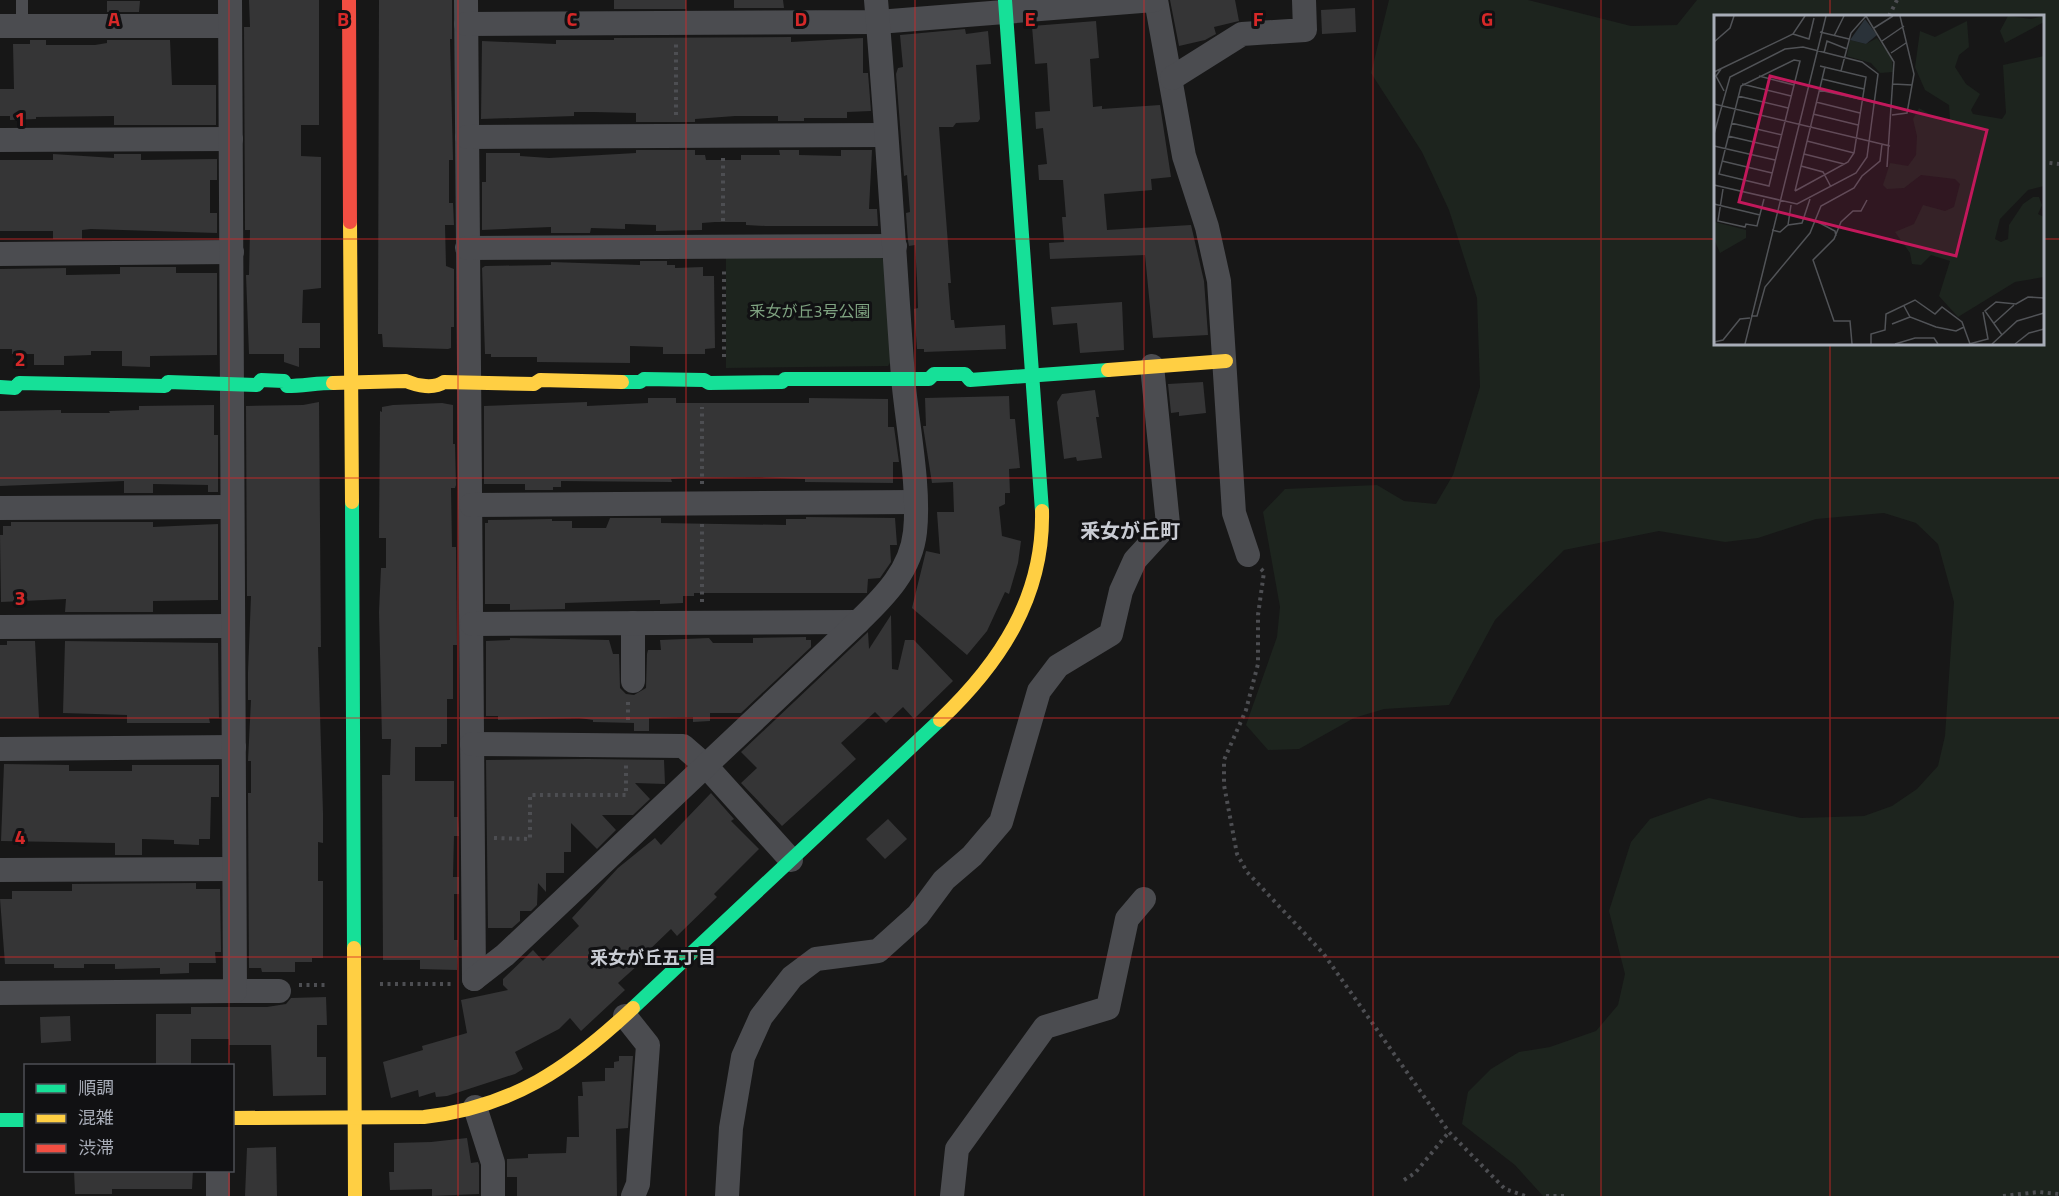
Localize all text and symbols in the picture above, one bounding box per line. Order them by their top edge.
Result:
text: A [108,3,120,34]
text: B [337,3,349,34]
text: C [567,3,578,34]
text: D [795,3,807,34]
text: E [1024,3,1036,34]
text: F [1253,3,1264,34]
text: G [1481,3,1493,34]
inset map [1714,15,2044,345]
text: 1 [14,103,26,134]
park label: 釆女が丘3号公園 [750,299,870,323]
text: 2 [14,343,26,374]
district label: 釆女が丘町 [1080,515,1180,546]
text: 3 [14,582,26,613]
text: 4 [14,821,26,852]
district label: 釆女が丘五丁目 [590,944,716,971]
legend [24,1064,234,1172]
text: 順調 [78,1074,114,1101]
text: 混雑 [78,1104,114,1131]
text: 渋滞 [78,1134,114,1161]

